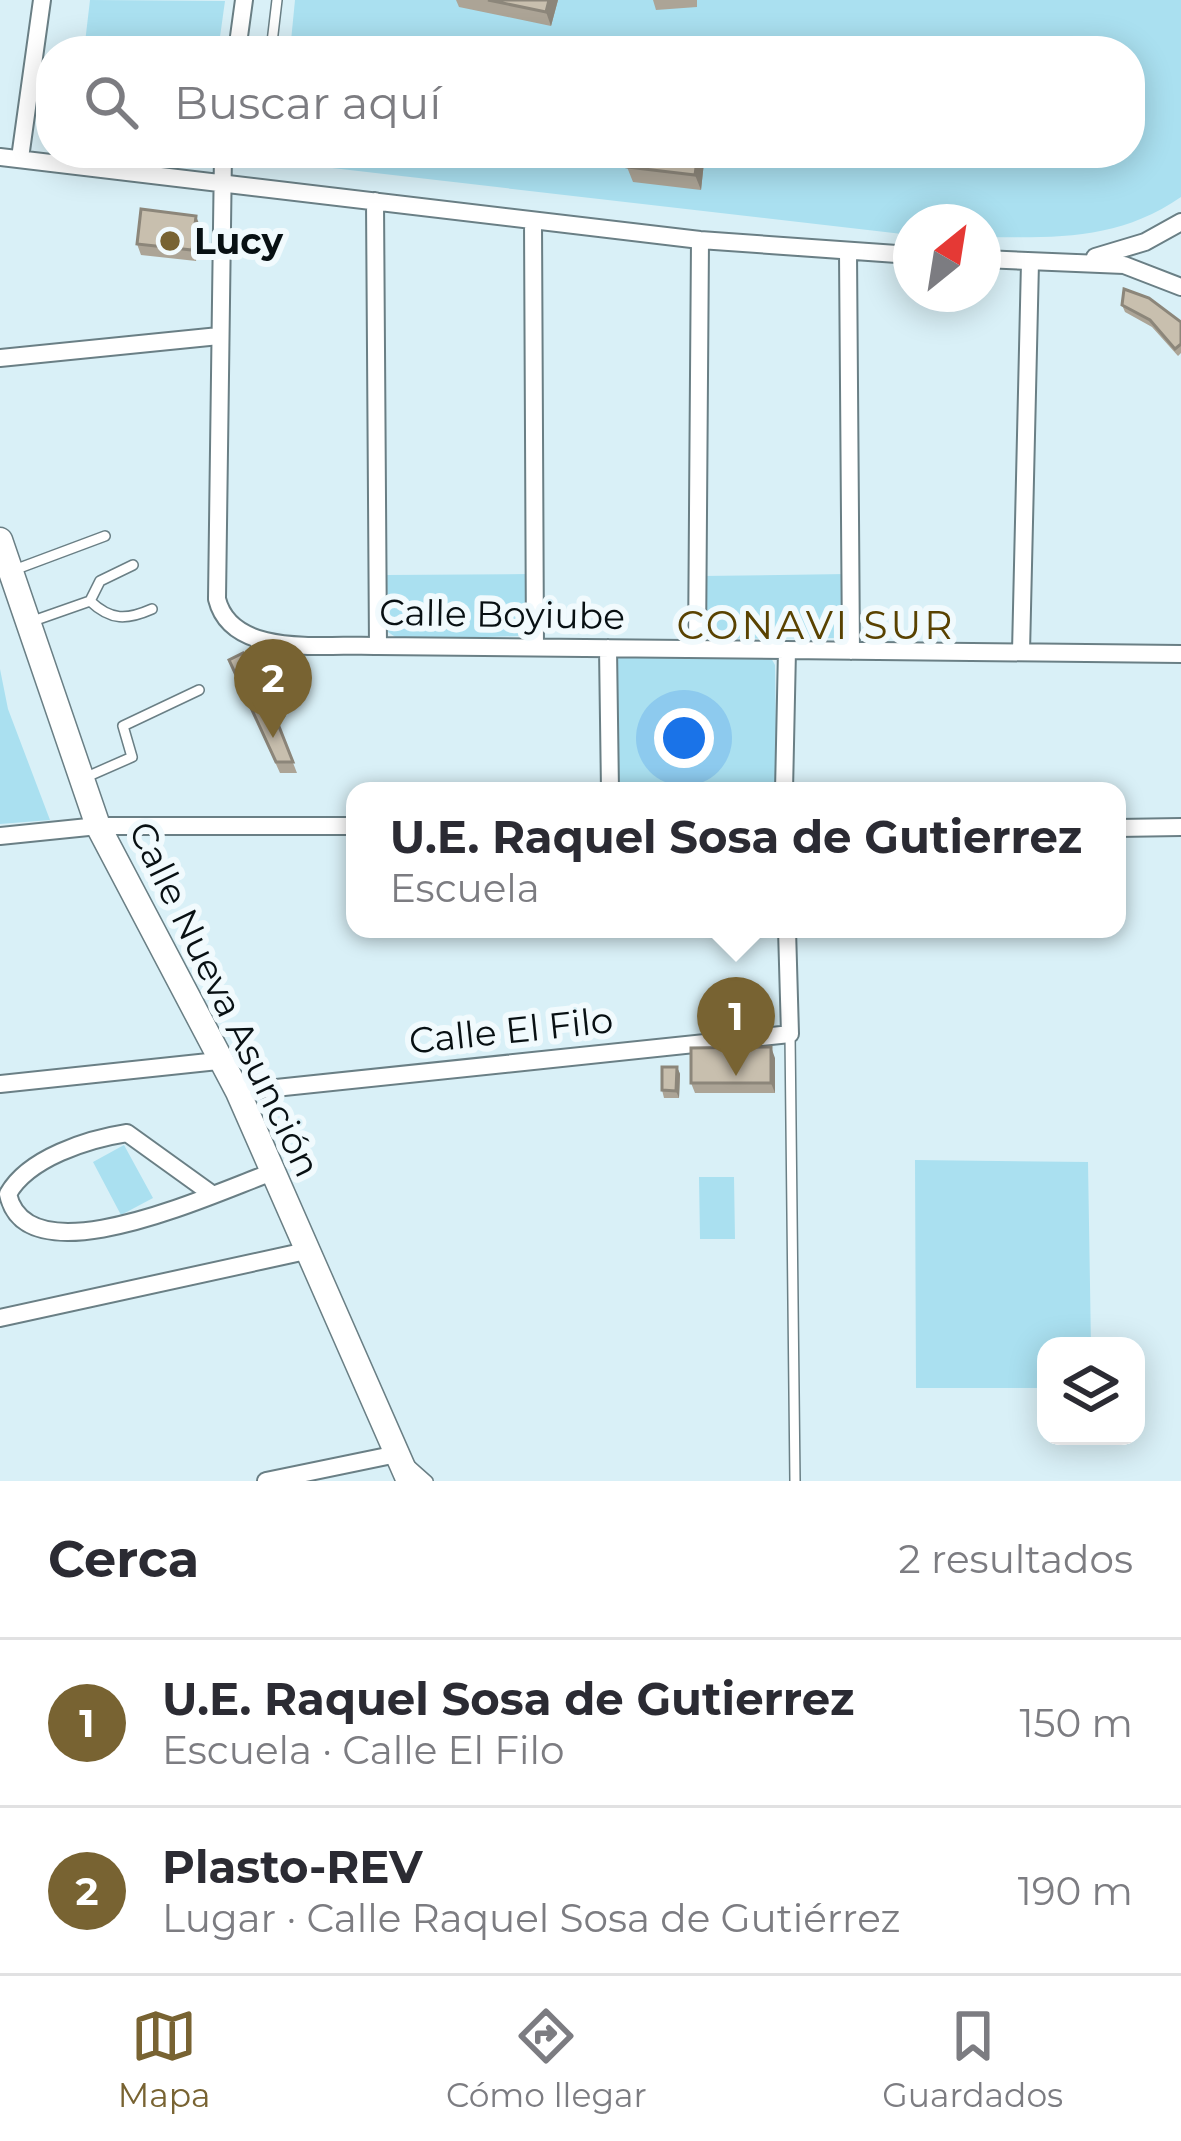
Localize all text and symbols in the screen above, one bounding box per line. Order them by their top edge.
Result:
search box [36,36,1145,168]
icon: search [78,69,144,135]
text: Buscar aquí [174,75,441,130]
north arrow [893,204,1001,312]
place label: Lucy [194,219,284,263]
marker: Lucy [157,228,183,254]
street label: Calle Boyiube [379,590,625,638]
district label: CONAVI SUR [677,601,955,649]
pin: 2 [234,639,312,738]
your location [654,708,714,768]
popup [346,782,1126,938]
text: U.E. Raquel Sosa de Gutierrez [390,809,1082,864]
street label: Calle Nueva Asunción [120,814,330,1184]
text: Escuela [390,864,540,912]
pin: 1 [697,977,775,1076]
street label: Calle El Filo [407,997,615,1063]
map controls [1037,1337,1145,1445]
button: layers [1037,1337,1145,1445]
text: Cerca [48,1528,199,1590]
text: 2 resultados [899,1535,1133,1583]
text: U.E. Raquel Sosa de Gutierrez [162,1671,854,1726]
text: 1 [79,1699,95,1747]
text: 150 m [1019,1699,1133,1747]
text: Escuela · Calle El Filo [162,1726,564,1774]
text: Plasto-REV [162,1839,423,1894]
text: 2 [75,1867,99,1915]
text: 190 m [1018,1867,1133,1915]
text: Lugar · Calle Raquel Sosa de Gutiérrez [162,1894,900,1942]
tab: Mapa [118,2003,210,2115]
tab: Cómo llegar [446,2003,647,2115]
tab: Guardados [882,2003,1063,2115]

